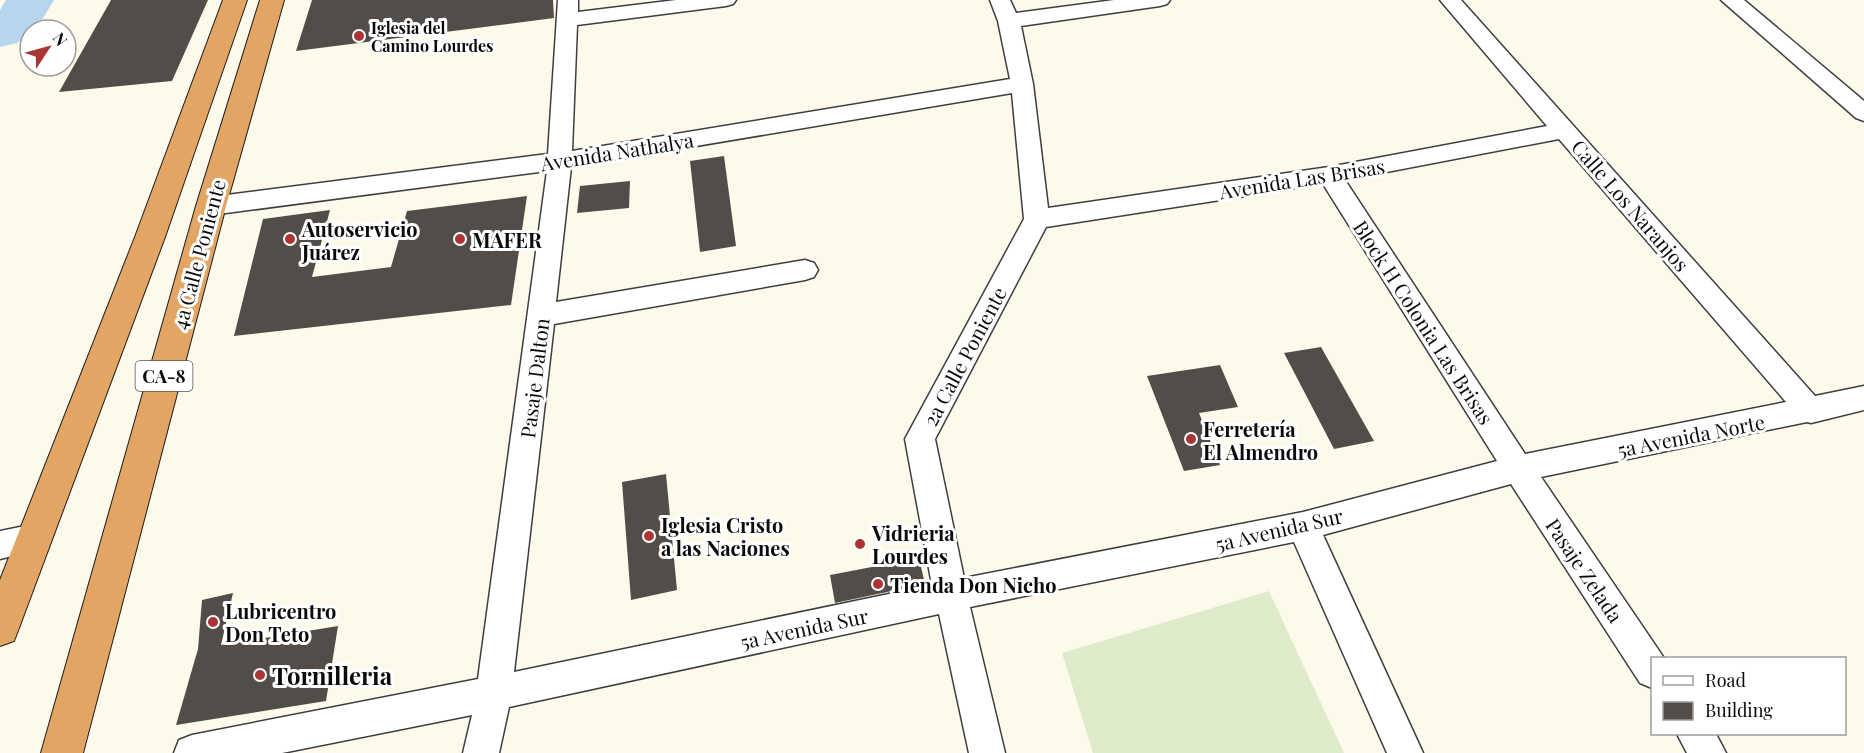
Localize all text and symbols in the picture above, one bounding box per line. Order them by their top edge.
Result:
place label: Iglesia del Camino Lourdes [371,17,493,56]
north arrow [18,18,78,78]
text: N [49,28,73,50]
marker: Iglesia del Camino Lourdes [352,29,366,43]
street label: Avenida Nathalya [538,126,695,177]
street label: Calle Los Naranjos [1566,133,1696,277]
street label: Avenida Las Brisas [1216,152,1387,205]
street label: 4a Calle Poniente [165,176,231,332]
place label: Autoservicio Juárez [301,215,418,265]
street label: Block H Colonia Las Brisas [1348,215,1500,429]
place label: MAFER [472,226,543,253]
marker: Autoservicio Juárez [283,232,297,246]
marker: MAFER [453,232,467,246]
street label: 2a Calle Poniente [916,282,1012,430]
street label: Pasaje Dalton [513,316,555,440]
road number: CA-8 [136,361,192,391]
street label: 5a Avenida Norte [1615,407,1767,463]
place label: Ferretería El Almendro [1203,415,1318,465]
marker: Ferretería El Almendro [1184,432,1198,446]
street label: 5a Avenida Sur [1213,501,1346,557]
place label: Iglesia Cristo a las Naciones [661,511,790,561]
street label: Pasaje Zelada [1540,513,1630,627]
place label: Vidrieria Lourdes [871,519,955,569]
marker: Iglesia Cristo a las Naciones [642,529,656,543]
marker: Vidrieria Lourdes [853,537,867,551]
place label: Tienda Don Nicho [890,571,1057,598]
marker: Tienda Don Nicho [871,577,885,591]
place label: Lubricentro Don Teto [225,597,336,647]
street label: 5a Avenida Sur [738,601,871,655]
marker: Lubricentro Don Teto [206,615,220,629]
legend [1651,657,1846,735]
place label: Tornilleria [272,659,393,691]
marker: Tornilleria [253,668,267,682]
text: Road [1705,668,1746,692]
text: Building [1705,698,1773,722]

